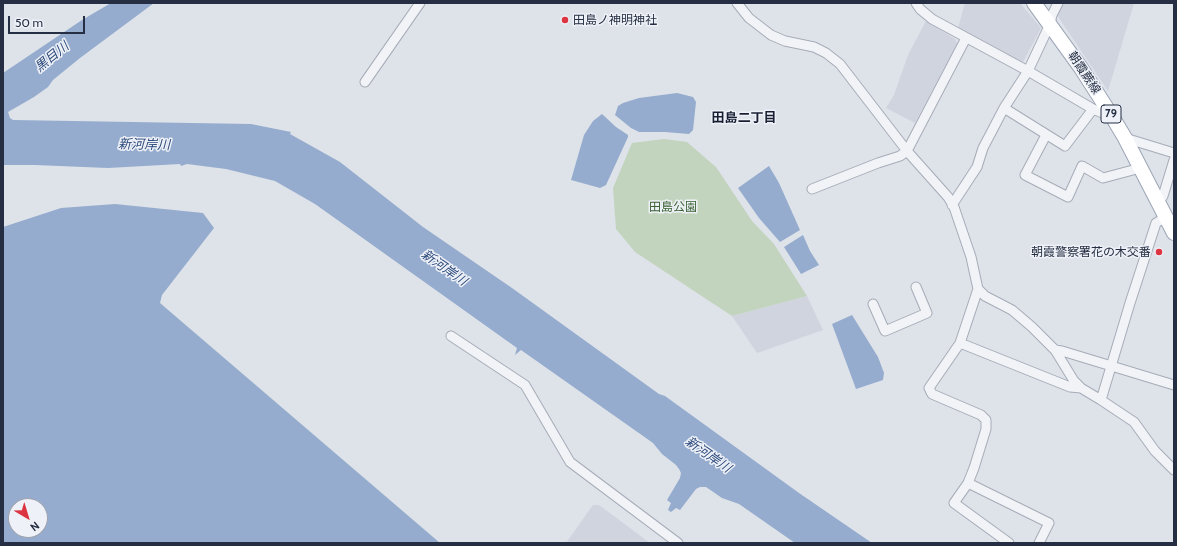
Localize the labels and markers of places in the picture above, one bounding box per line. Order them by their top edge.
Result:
place label: 田島ノ神明神社 [573,13,657,27]
marker: 田島ノ神明神社 [560,15,570,25]
place label: 朝霞警察署花の木交番 [1031,245,1151,259]
marker: 朝霞警察署花の木交番 [1154,247,1164,257]

